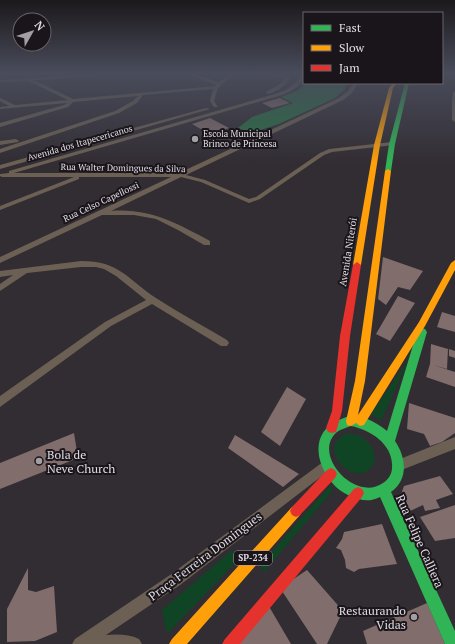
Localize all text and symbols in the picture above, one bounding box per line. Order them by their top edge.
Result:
north arrow [12,12,52,52]
legend [303,12,443,84]
text: N [32,18,48,34]
text: Fast [339,20,362,35]
text: Slow [339,40,365,55]
text: Jam [339,60,360,75]
street label: Avenida dos Itapecericanos [26,122,134,164]
place label: Escola Municipal Brinco de Princesa [203,128,277,150]
marker: Escola Municipal Brinco de Princesa [190,134,200,144]
street label: Rua Walter Domingues da Silva [60,161,186,175]
street label: Rua Celso Capellossi [61,179,141,225]
street label: Avenida Niterói [336,217,360,287]
place label: Bola de Neve Church [47,447,115,476]
marker: Bola de Neve Church [34,456,44,466]
street label: Rua Felipe Calliera [393,492,447,590]
street label: Praça Ferreira Domingues [145,508,265,604]
road number: SP-234 [234,551,272,565]
place label: Restaurando Vidas [339,603,406,632]
marker: Restaurando Vidas [409,612,419,622]

